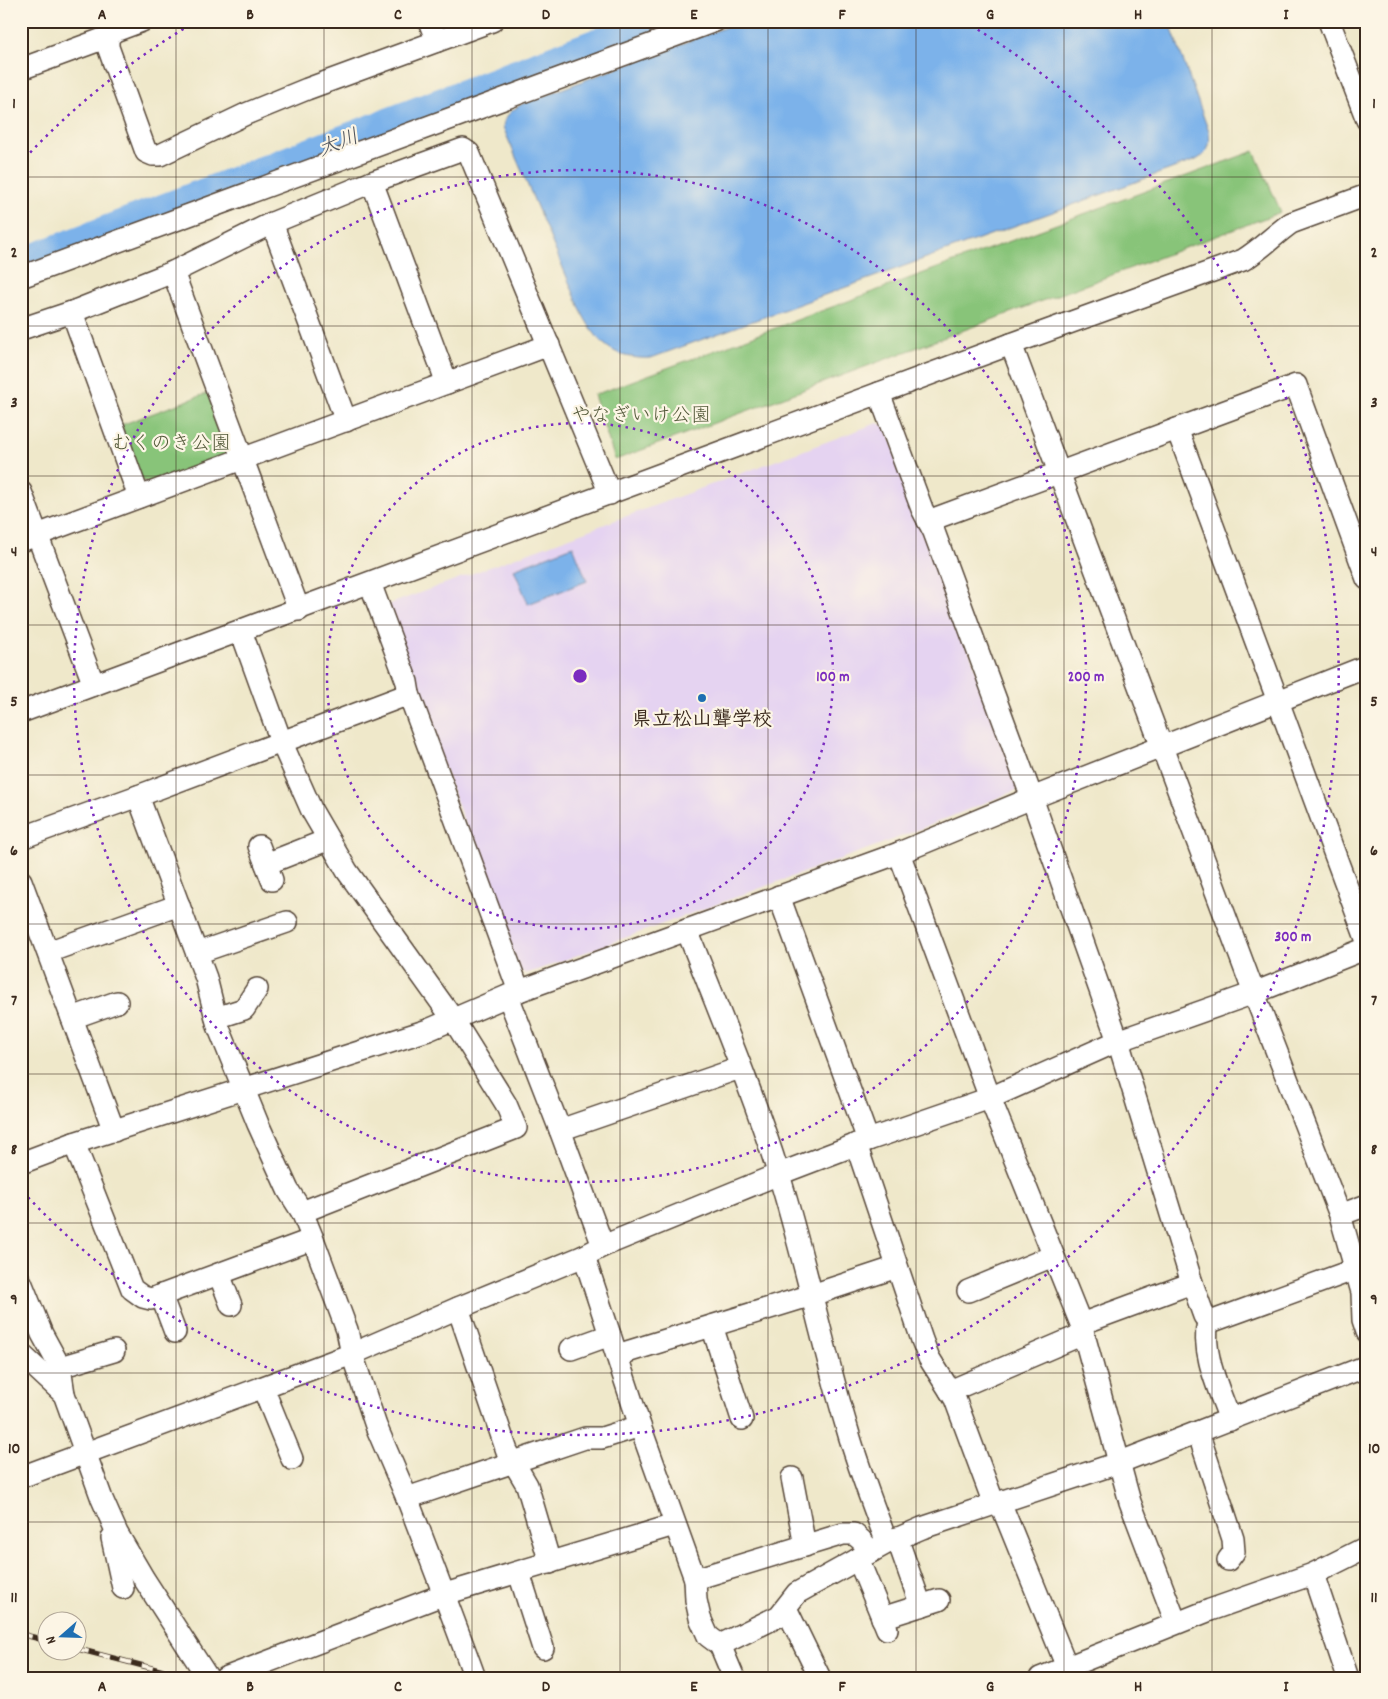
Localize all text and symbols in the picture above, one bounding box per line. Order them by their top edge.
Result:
text: A [98,4,107,27]
text: B [246,4,254,27]
text: C [394,4,402,27]
text: D [542,4,551,27]
text: E [690,4,698,27]
text: F [838,4,846,27]
text: G [986,4,994,27]
text: H [1134,4,1142,27]
text: I [1284,4,1290,27]
text: 1 [12,93,16,116]
text: 1 [1372,93,1376,116]
water label: 大川 [314,123,364,166]
text: 2 [11,242,18,265]
text: 2 [1371,242,1378,265]
text: 3 [10,392,18,415]
text: 3 [1370,392,1378,415]
park label: やなぎいけ公園 [571,403,711,431]
park label: むくのき公園 [111,431,231,459]
text: 4 [11,541,17,564]
text: 4 [1371,541,1377,564]
centre of rings [571,667,589,685]
text: 100 m [816,667,850,689]
text: 200 m [1068,667,1104,689]
text: 5 [10,691,18,714]
text: 5 [1370,691,1378,714]
marker: 県立松山聾学校 [696,692,708,704]
place label: 県立松山聾学校 [632,707,772,735]
text: 6 [10,840,18,863]
text: 6 [1370,840,1378,863]
text: 300 m [1275,927,1311,949]
text: 7 [11,990,17,1013]
text: 7 [1371,990,1377,1013]
text: 8 [11,1139,18,1162]
text: 8 [1371,1139,1378,1162]
text: 9 [10,1289,18,1312]
text: 9 [1370,1289,1378,1312]
text: 10 [8,1438,20,1461]
text: 10 [1368,1438,1380,1461]
text: 11 [10,1587,18,1610]
text: 11 [1370,1587,1378,1610]
north arrow [38,1612,88,1662]
text: N [41,1633,62,1646]
text: A [98,1676,107,1699]
text: B [246,1676,254,1699]
text: C [394,1676,402,1699]
text: D [542,1676,551,1699]
text: E [690,1676,698,1699]
text: F [838,1676,846,1699]
text: G [986,1676,994,1699]
text: H [1134,1676,1142,1699]
text: I [1284,1676,1290,1699]

